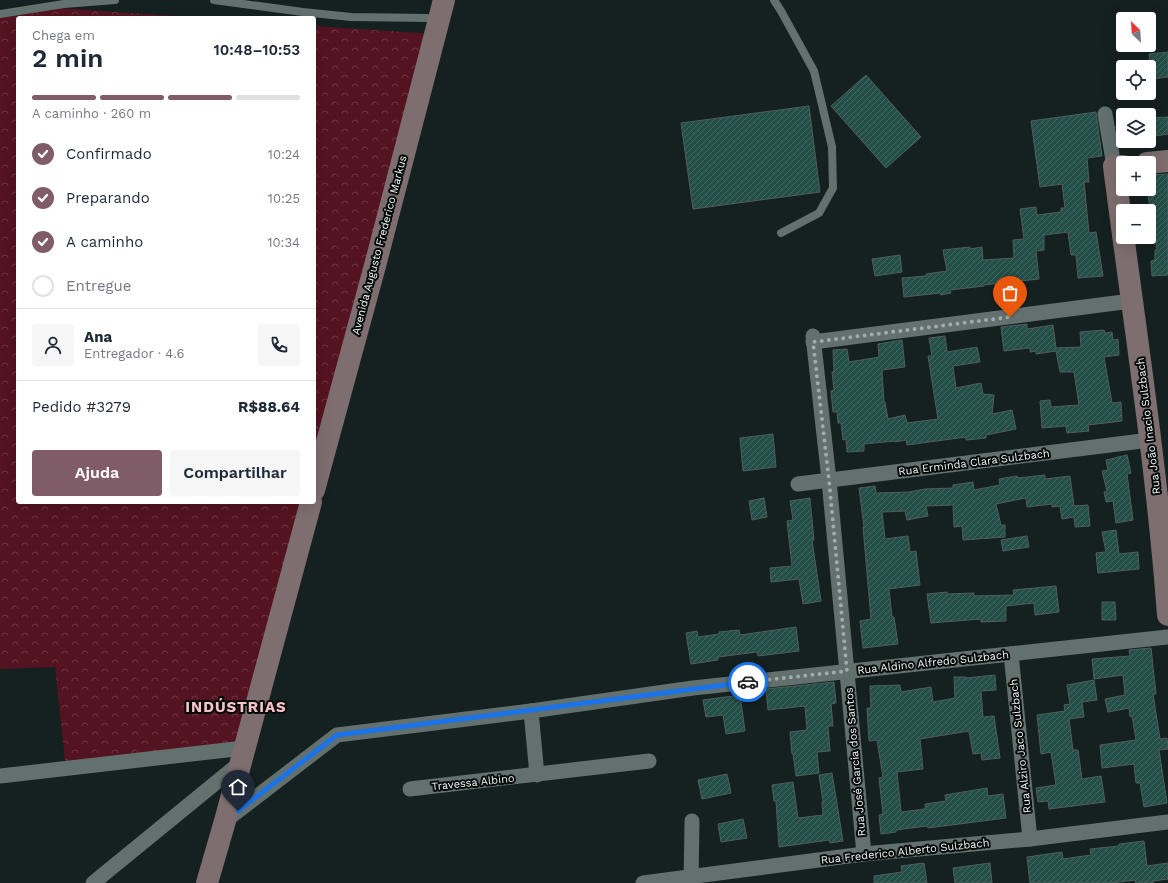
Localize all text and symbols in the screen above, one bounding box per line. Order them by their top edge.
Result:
north arrow [1116,12,1156,52]
map controls [1116,12,1156,244]
text: Chega em [32,28,95,43]
text: 10:48–10:53 [213,41,300,59]
text: 2 min [32,43,103,73]
button: locate [1116,60,1156,100]
text: A caminho · 260 m [32,106,151,121]
button: layers [1116,108,1156,148]
icon: check [32,143,54,165]
text: Confirmado [66,145,152,163]
text: 10:24 [268,147,300,162]
street label: Avenida Augusto Frederico Markus [349,154,410,336]
button: + [1116,156,1156,196]
icon: check [32,187,54,209]
text: Preparando [66,189,150,207]
text: 10:25 [268,191,300,206]
button: − [1116,204,1156,244]
icon: check [32,231,54,253]
text: A caminho [66,233,143,251]
text: 10:34 [267,235,300,250]
pin [993,276,1027,317]
text: Entregue [66,277,131,295]
icon: bag [999,282,1021,304]
button: person [32,324,74,366]
button: phone [258,324,300,366]
text: Ana [84,328,112,346]
text: Entregador · 4.6 [84,346,184,361]
street label: Rua João Inacio Sulzbach [1134,357,1163,495]
text: Pedido #3279 [32,398,131,416]
text: R$88.64 [238,398,300,416]
street label: Rua Erminda Clara Sulzbach [898,447,1050,478]
button: Ajuda [32,450,162,496]
button: Compartilhar [170,450,300,496]
street label: Rua Aldino Alfredo Sulzbach [857,648,1010,677]
courier [728,662,768,702]
icon: car [737,671,759,693]
street label: Rua Alziro Jaco Sulzbach [1007,678,1034,814]
street label: Rua José Garcia dos Santos [842,687,868,837]
district label: INDÚSTRIAS [185,698,287,716]
pin [221,770,255,811]
street label: Travessa Albino [431,772,515,793]
icon: home [227,776,249,798]
street label: Rua Frederico Alberto Sulzbach [820,836,990,867]

